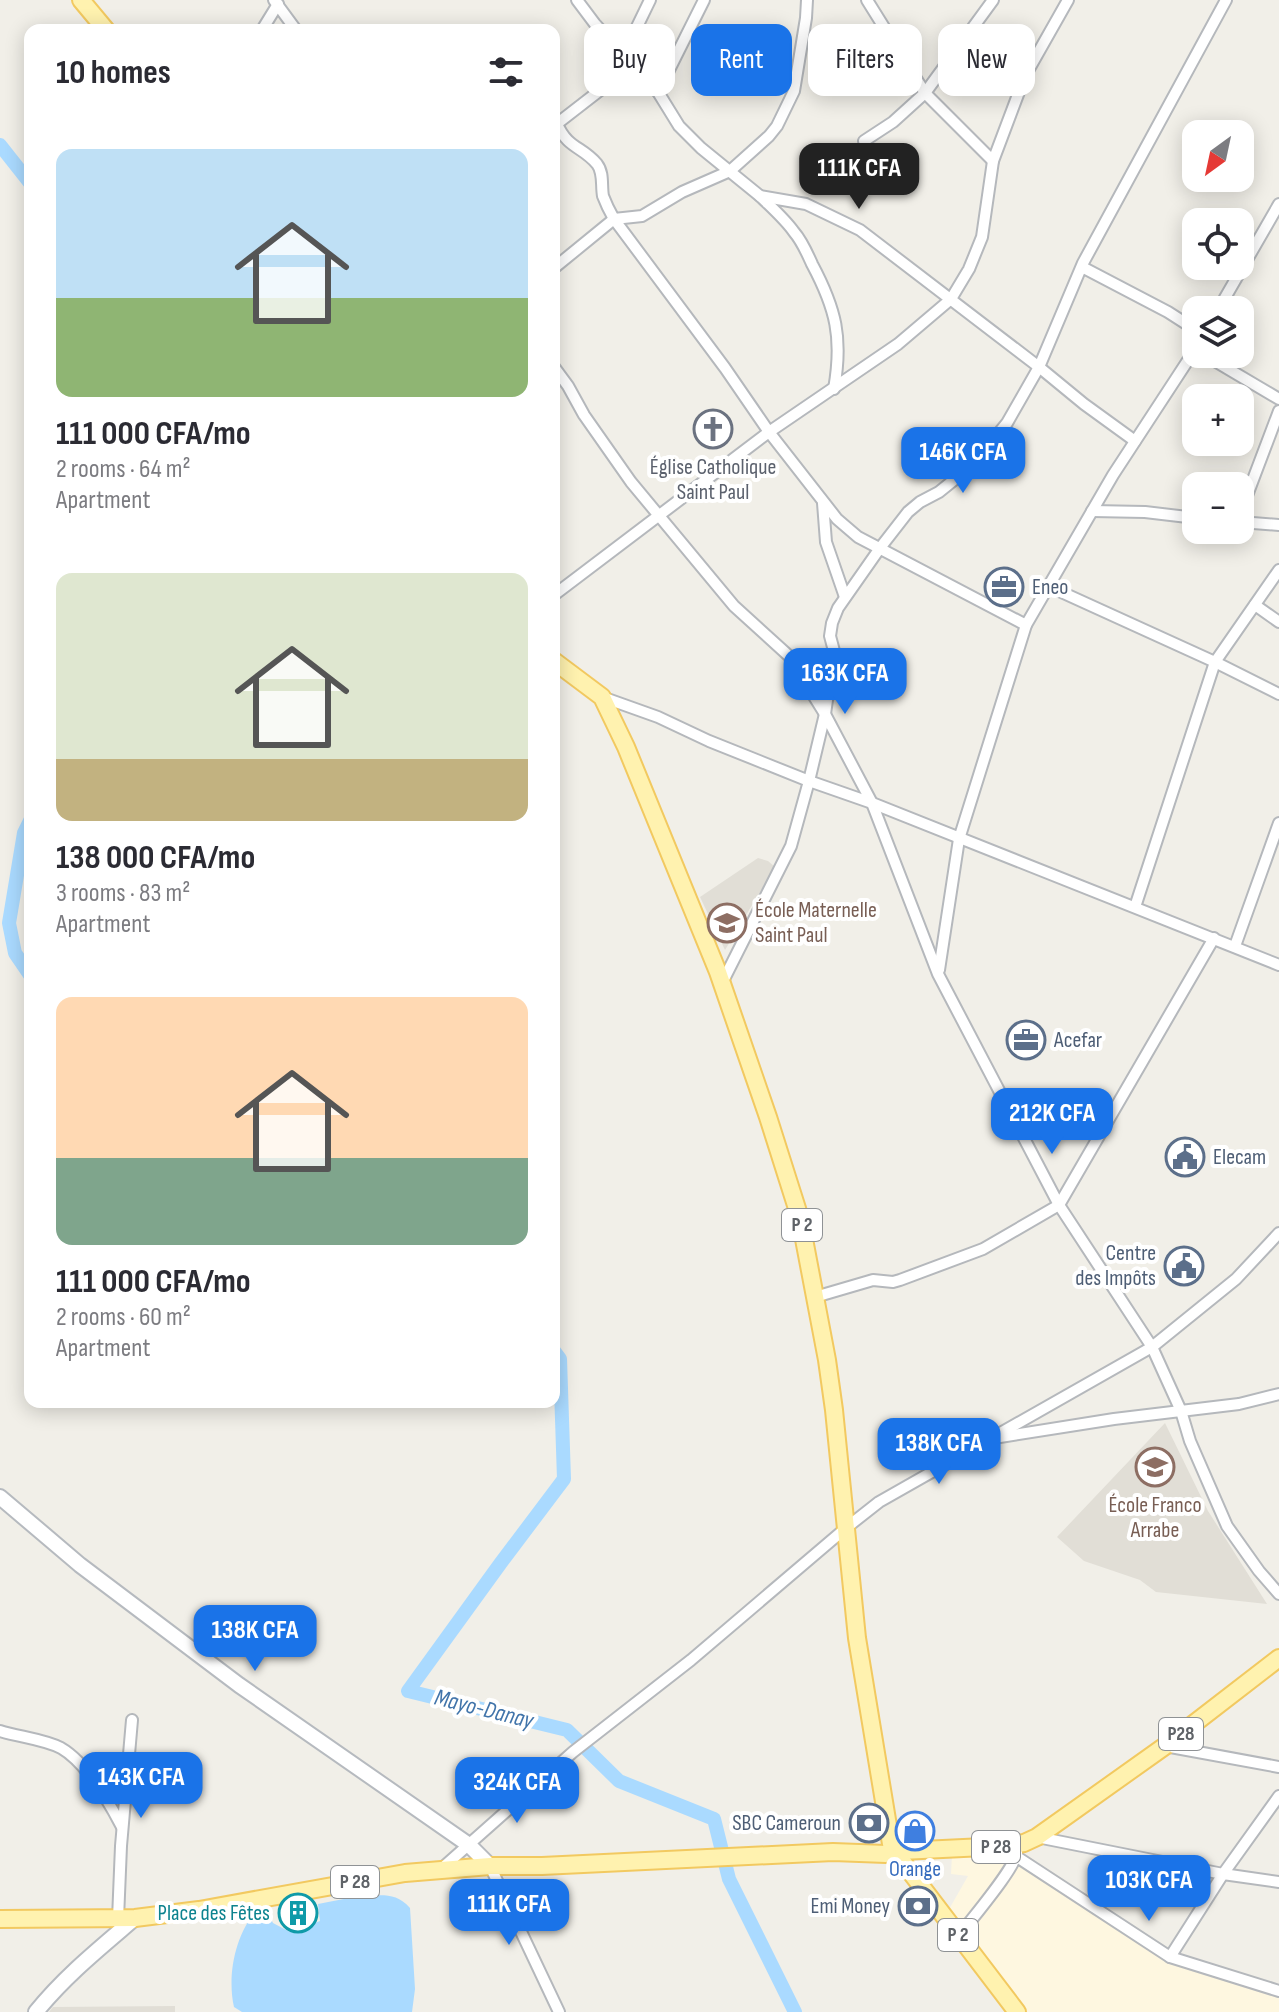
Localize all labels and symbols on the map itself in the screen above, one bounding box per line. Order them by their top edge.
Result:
north arrow [1182,120,1254,192]
pin: 111K CFA [776,143,942,211]
church icon: Église Catholique Saint Paul [692,408,734,450]
pin: 146K CFA [880,427,1046,495]
place label: Église Catholique Saint Paul [650,454,776,506]
office icon: Eneo [983,566,1025,608]
place label: Eneo [1032,574,1068,601]
pin: 163K CFA [762,648,928,716]
place label: École Maternelle Saint Paul [755,897,877,949]
school or university icon: École Maternelle Saint Paul [706,902,748,944]
office icon: Acefar [1005,1019,1047,1061]
place label: Acefar [1053,1027,1102,1054]
pin: 212K CFA [969,1088,1135,1156]
public building icon: Elecam [1164,1136,1206,1178]
place label: Elecam [1213,1144,1266,1171]
road number: P 2 [782,1209,822,1241]
place label: Centre des Impôts [1075,1240,1156,1292]
public building icon: Centre des Impôts [1163,1245,1205,1287]
pin: 138K CFA [856,1418,1022,1486]
school or university icon: École Franco Arrabe [1134,1446,1176,1488]
place label: École Franco Arrabe [1108,1492,1202,1544]
pin: 138K CFA [172,1605,338,1673]
water label: Mayo-Danay [431,1683,537,1736]
road number: P28 [1159,1718,1203,1750]
pin: 143K CFA [58,1752,224,1820]
pin: 324K CFA [434,1757,600,1825]
bank icon: SBC Cameroun [848,1802,890,1844]
place label: SBC Cameroun [732,1810,841,1837]
shop icon: Orange [894,1810,936,1852]
road number: P 28 [972,1831,1020,1863]
pin: 103K CFA [1066,1855,1232,1923]
place label: Orange [889,1856,941,1883]
road number: P 28 [331,1866,379,1898]
pin: 111K CFA [426,1879,592,1947]
bank icon: Emi Money [897,1885,939,1927]
building icon: Place des Fêtes [277,1892,319,1934]
place label: Emi Money [810,1893,891,1920]
place label: Place des Fêtes [158,1900,270,1927]
road number: P 2 [938,1919,978,1951]

